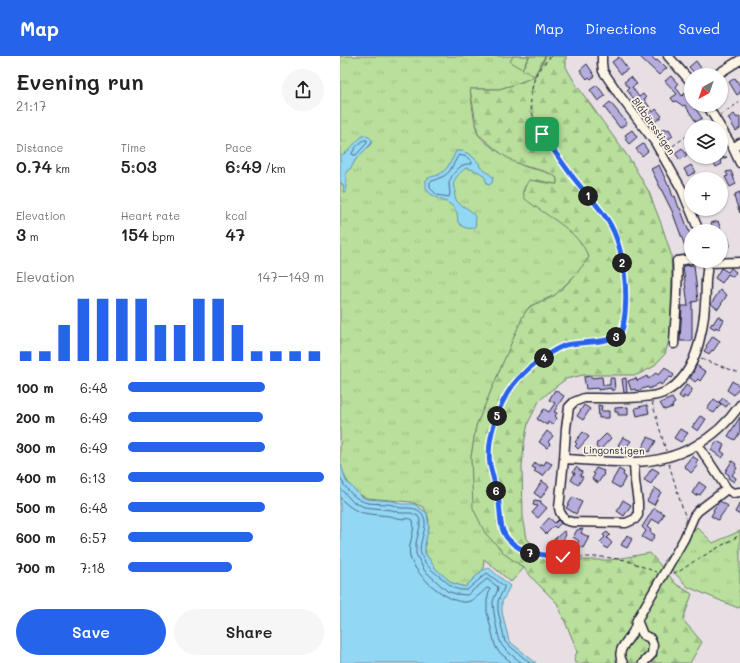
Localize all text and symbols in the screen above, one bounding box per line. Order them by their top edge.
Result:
text: Map [20,16,59,41]
text: Map [535,19,563,38]
text: Directions [585,19,656,38]
text: Saved [678,19,720,38]
text: Evening run [16,67,144,96]
north arrow [684,68,728,112]
map controls [684,68,728,268]
button: share [282,69,324,111]
street label: Blåbärsstigen [629,94,679,158]
text: 21:17 [16,97,46,114]
pin [525,117,559,151]
button: layers [684,120,728,164]
icon: arrive [531,123,553,145]
text: Distance [16,140,63,155]
text: Time [121,140,146,155]
text: Pace [225,140,252,155]
text: 0.74 [16,155,52,177]
text: 5:03 [121,155,157,177]
text: 6:49 [225,155,262,177]
text: km [52,161,70,176]
text: /km [262,161,286,176]
button: + [684,172,728,216]
pin: 1 [578,186,598,206]
text: 1 [586,188,590,203]
text: Elevation [16,208,65,223]
text: Heart rate [121,208,180,223]
text: kcal [225,208,247,223]
text: 3 [16,223,26,245]
text: 154 [121,223,149,245]
text: 47 [225,223,245,245]
button: − [684,224,728,268]
text: m [26,229,38,244]
text: bpm [149,229,175,244]
pin: 2 [612,253,632,273]
text: 2 [619,255,625,270]
text: Elevation [16,268,74,285]
text: 147–149 m [257,268,324,285]
pin: 3 [606,327,626,347]
text: 3 [613,329,619,344]
pin: 4 [534,348,554,368]
text: 4 [541,350,547,365]
text: 100 m [16,379,53,396]
text: 6:48 [80,379,107,396]
pin: 5 [487,406,507,426]
text: 5 [494,408,500,423]
text: 200 m [16,409,55,426]
text: 6:49 [80,409,107,426]
text: 300 m [16,439,56,456]
text: 6:49 [80,439,107,456]
street label: Lingonstigen [583,442,645,458]
text: 400 m [16,469,56,486]
text: 6:13 [80,469,105,486]
pin: 6 [486,481,506,501]
text: 6 [493,483,499,498]
text: 500 m [16,499,55,516]
text: 6:48 [80,499,107,516]
text: 600 m [16,529,56,546]
text: 6:57 [80,529,107,546]
pin [546,540,580,574]
pin: 7 [520,543,540,563]
text: 7 [527,545,533,560]
icon: check [552,546,574,568]
text: 700 m [16,559,55,576]
text: 7:18 [80,559,105,576]
button: Save [16,609,166,655]
button: Share [174,609,324,655]

